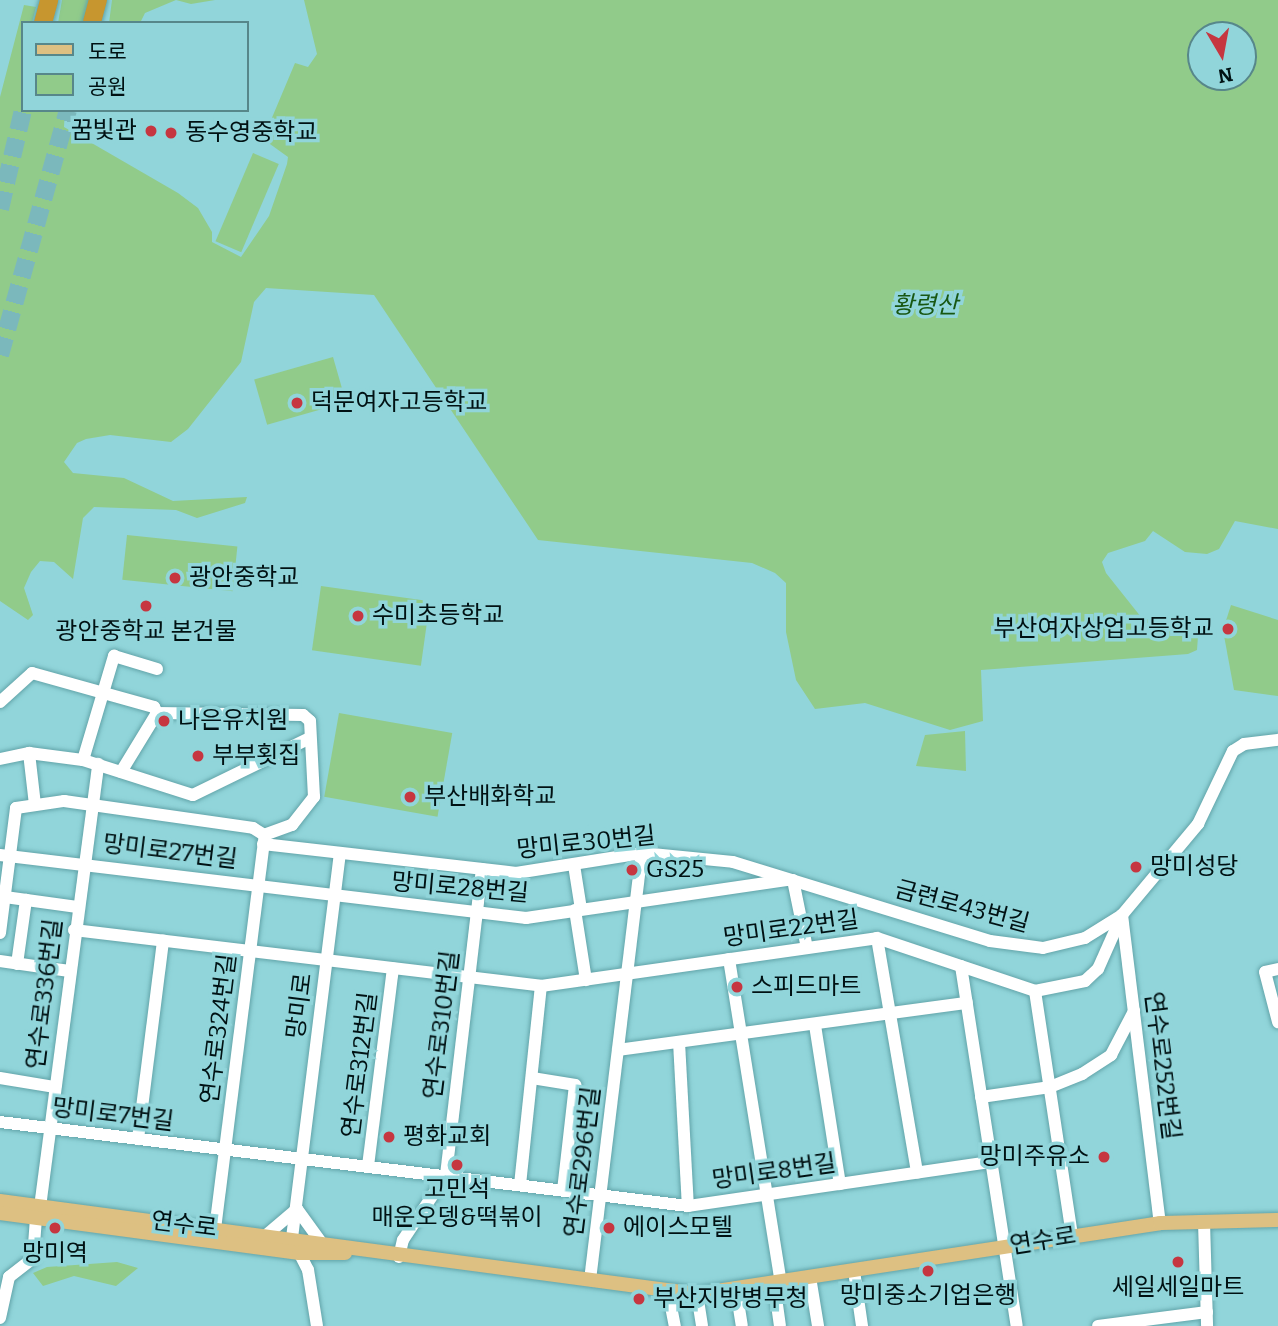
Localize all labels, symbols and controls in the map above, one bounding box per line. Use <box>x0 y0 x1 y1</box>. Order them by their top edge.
legend <box>21 21 248 112</box>
north arrow <box>1187 21 1257 91</box>
text: 도로 <box>88 39 127 65</box>
text: N <box>1216 63 1235 88</box>
text: 공원 <box>88 74 127 100</box>
place label: 꿈빛관 <box>71 117 137 145</box>
place label: 동수영중학교 <box>185 119 317 147</box>
marker: 꿈빛관 <box>143 123 159 139</box>
marker: 동수영중학교 <box>163 125 179 141</box>
park label: 황령산 <box>892 292 958 320</box>
place label: 덕문여자고등학교 <box>311 389 488 417</box>
marker: 덕문여자고등학교 <box>289 395 305 411</box>
place label: 광안중학교 <box>189 564 299 592</box>
marker: 광안중학교 <box>167 570 183 586</box>
marker: 광안중학교 본건물 <box>138 598 154 614</box>
place label: 수미초등학교 <box>372 602 504 630</box>
marker: 수미초등학교 <box>350 608 366 624</box>
place label: 부산여자상업고등학교 <box>993 615 1214 643</box>
place label: 광안중학교 본건물 <box>55 618 237 646</box>
marker: 부산여자상업고등학교 <box>1220 621 1236 637</box>
place label: 나은유치원 <box>178 707 288 735</box>
marker: 나은유치원 <box>156 713 172 729</box>
place label: 부부횟집 <box>212 742 300 770</box>
marker: 부부횟집 <box>190 748 206 764</box>
place label: 부산배화학교 <box>424 783 556 811</box>
marker: 부산배화학교 <box>402 789 418 805</box>
street label: 망미로30번길 <box>515 821 657 865</box>
street label: 망미로27번길 <box>101 829 239 875</box>
place label: 망미성당 <box>1150 853 1238 881</box>
place label: GS25 <box>646 856 704 884</box>
marker: 망미성당 <box>1128 859 1144 875</box>
marker: GS25 <box>624 862 640 878</box>
street label: 망미로28번길 <box>390 868 530 908</box>
street label: 금련로43번길 <box>892 875 1032 939</box>
street label: 망미로22번길 <box>721 905 861 953</box>
street label: 연수로336번길 <box>21 917 69 1071</box>
street label: 연수로310번길 <box>419 949 465 1101</box>
street label: 연수로324번길 <box>195 952 243 1106</box>
street label: 망미로 <box>282 971 318 1041</box>
place label: 스피드마트 <box>751 973 861 1001</box>
marker: 스피드마트 <box>729 979 745 995</box>
street label: 연수로312번길 <box>337 990 383 1140</box>
street label: 연수로252번길 <box>1139 990 1185 1142</box>
street label: 연수로296번길 <box>559 1085 607 1239</box>
street label: 망미로7번길 <box>50 1093 176 1137</box>
place label: 평화교회 <box>403 1123 491 1151</box>
marker: 평화교회 <box>381 1129 397 1145</box>
place label: 망미주유소 <box>980 1143 1090 1171</box>
street label: 망미로8번길 <box>710 1149 838 1195</box>
marker: 망미주유소 <box>1096 1149 1112 1165</box>
marker: 고민석 매운오뎅&떡볶이 <box>449 1157 465 1173</box>
place label: 고민석 매운오뎅&떡볶이 <box>371 1176 543 1232</box>
street label: 연수로 <box>149 1207 219 1243</box>
place label: 에이스모텔 <box>623 1214 733 1242</box>
marker: 망미역 <box>47 1220 63 1236</box>
marker: 에이스모텔 <box>601 1220 617 1236</box>
street label: 연수로 <box>1008 1222 1078 1260</box>
place label: 망미역 <box>22 1240 88 1268</box>
marker: 세일세일마트 <box>1170 1254 1186 1270</box>
marker: 망미중소기업은행 <box>920 1263 936 1279</box>
place label: 세일세일마트 <box>1112 1274 1244 1302</box>
place label: 망미중소기업은행 <box>840 1282 1016 1310</box>
place label: 부산지방병무청 <box>653 1285 808 1313</box>
marker: 부산지방병무청 <box>631 1291 647 1307</box>

